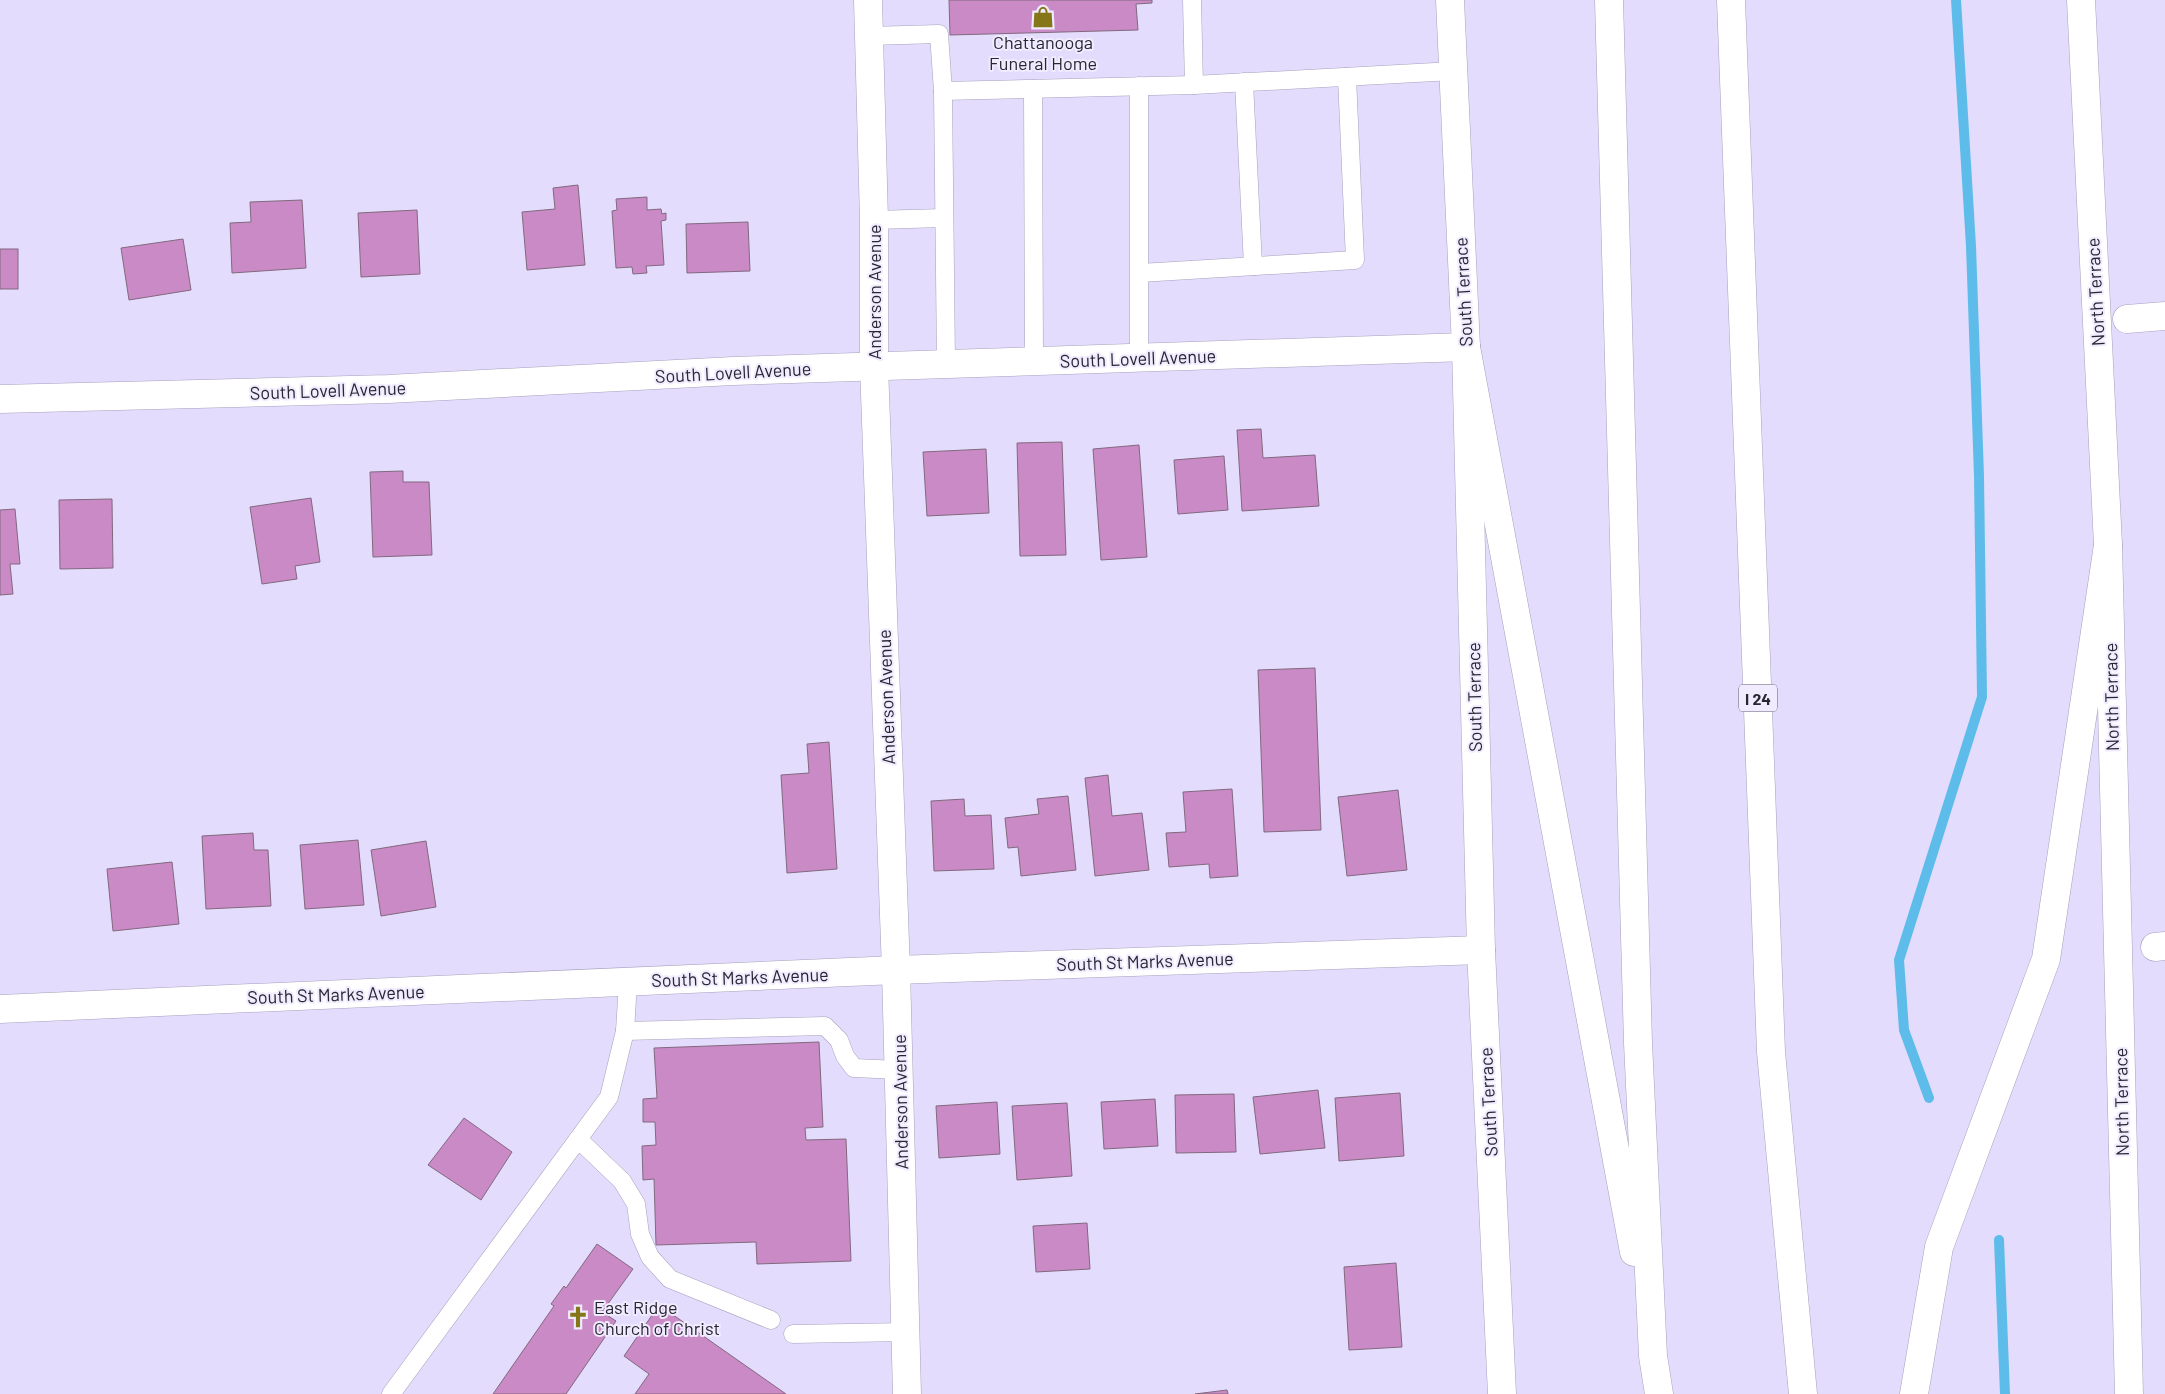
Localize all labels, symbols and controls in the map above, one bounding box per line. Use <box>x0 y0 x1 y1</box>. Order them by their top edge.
shop icon: Chattanooga Funeral Home <box>1030 4 1056 30</box>
place label: Chattanooga Funeral Home <box>989 31 1097 74</box>
street label: Anderson Avenue <box>863 224 885 360</box>
street label: South Terrace <box>1449 237 1477 347</box>
street label: North Terrace <box>2081 237 2109 347</box>
street label: South Lovell Avenue <box>1059 344 1217 372</box>
street label: South Lovell Avenue <box>654 357 812 387</box>
street label: South Lovell Avenue <box>249 376 407 404</box>
street label: Anderson Avenue <box>873 629 899 765</box>
street label: South Terrace <box>1462 642 1486 752</box>
street label: North Terrace <box>2099 643 2123 751</box>
road number: I 24 <box>1739 684 1777 711</box>
street label: South St Marks Avenue <box>1056 947 1234 975</box>
street label: South St Marks Avenue <box>651 963 829 991</box>
street label: South St Marks Avenue <box>247 980 425 1008</box>
street label: Anderson Avenue <box>888 1034 912 1170</box>
street label: South Terrace <box>1474 1047 1502 1157</box>
street label: North Terrace <box>2109 1048 2133 1156</box>
place label: East Ridge Church of Christ <box>594 1296 720 1339</box>
church icon: East Ridge Church of Christ <box>565 1304 591 1330</box>

